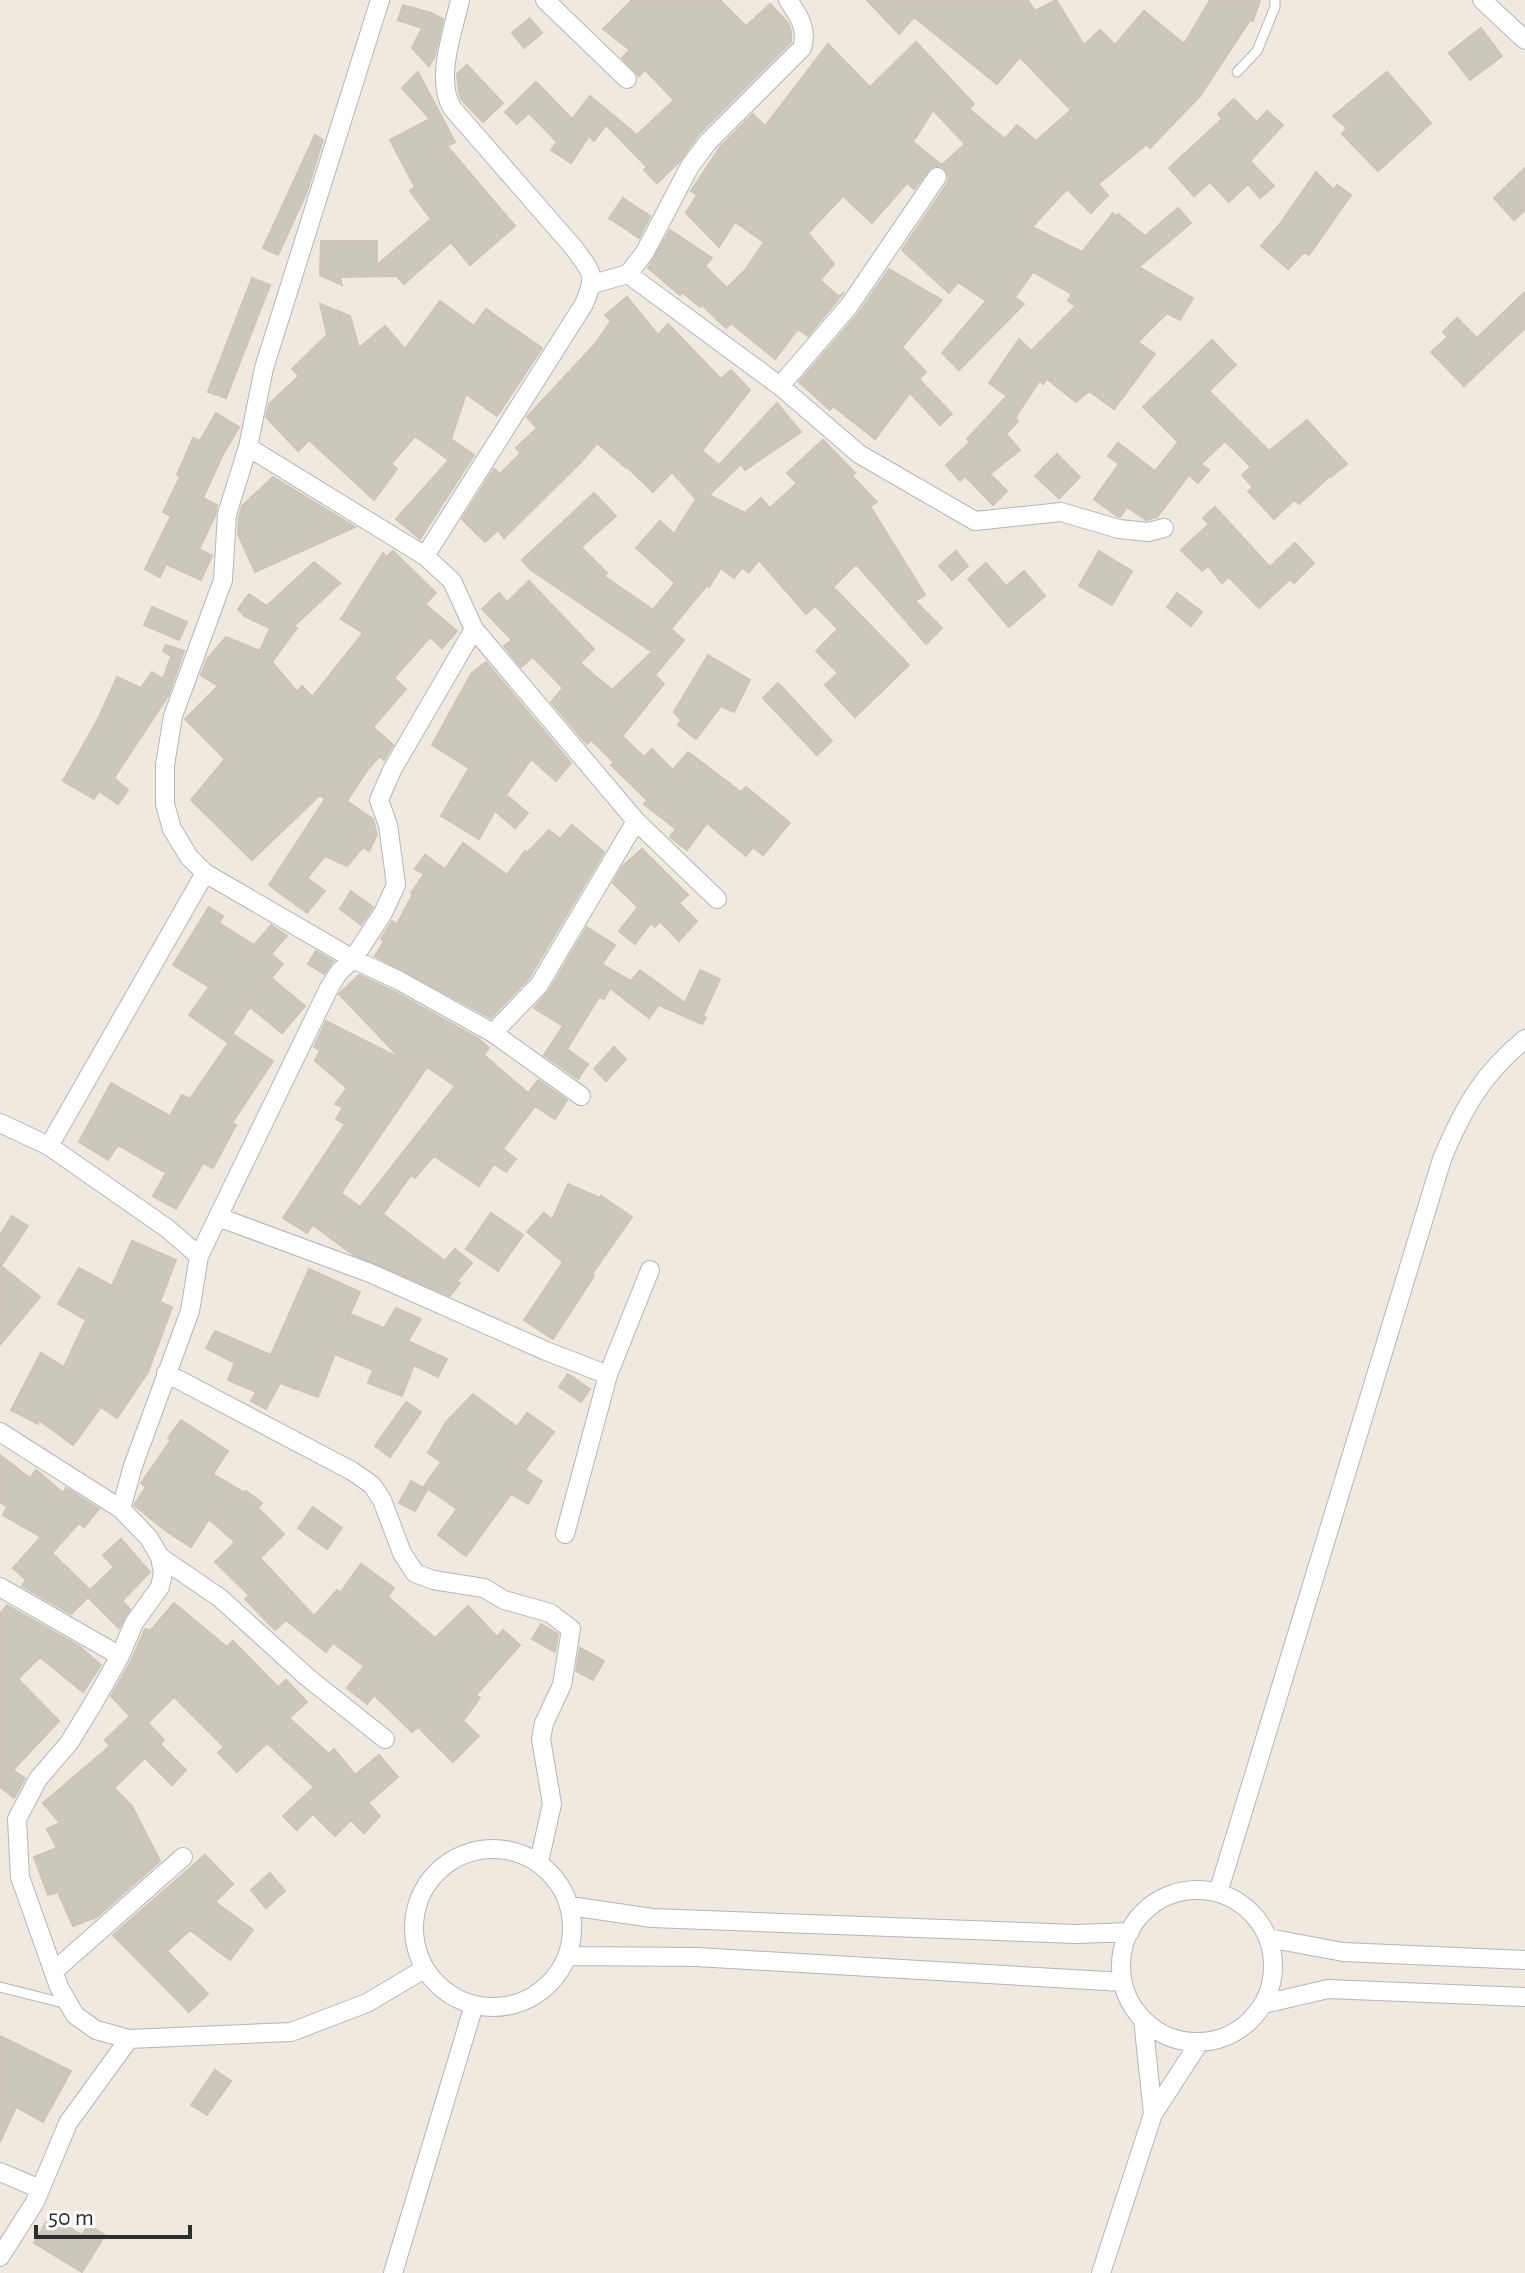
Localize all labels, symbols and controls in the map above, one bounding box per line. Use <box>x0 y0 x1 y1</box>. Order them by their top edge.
scale bar <box>36 2189 190 2239</box>
text: 50 m <box>48 2206 94 2230</box>

